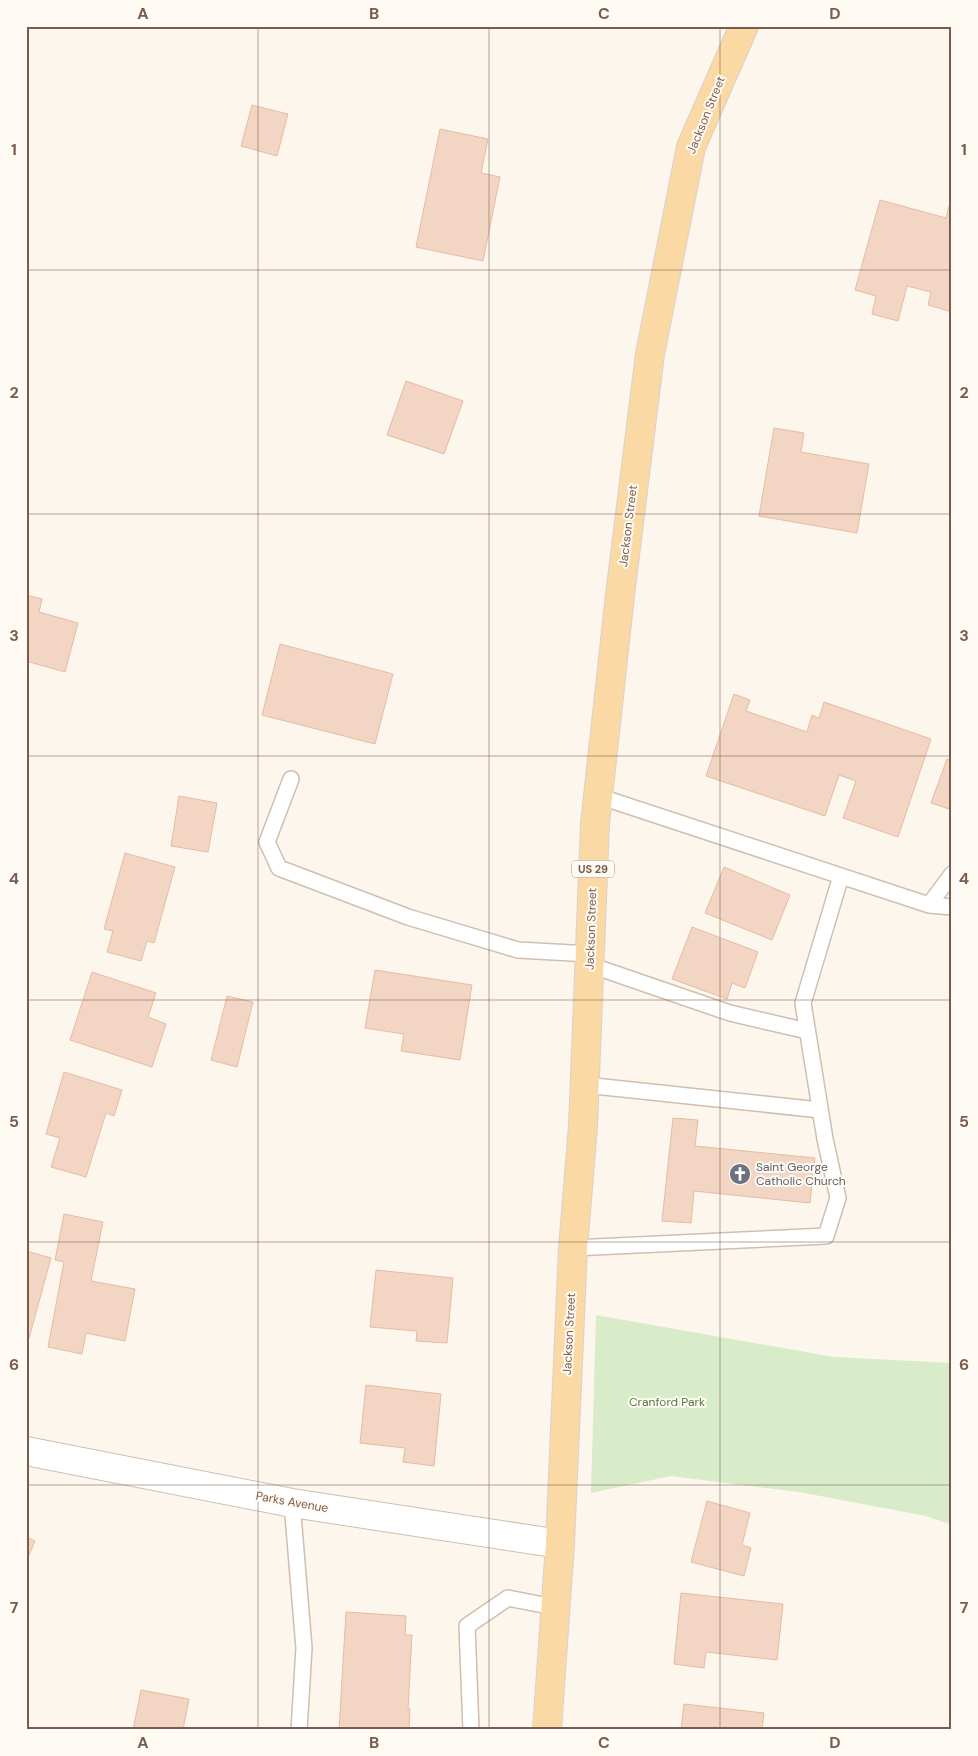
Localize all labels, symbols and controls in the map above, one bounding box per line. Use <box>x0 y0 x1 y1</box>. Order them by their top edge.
text: A <box>137 3 149 24</box>
text: B <box>369 3 379 24</box>
text: C <box>598 3 610 24</box>
text: D <box>829 3 841 24</box>
street label: Jackson Street <box>683 74 729 156</box>
text: 1 <box>11 139 17 160</box>
text: 1 <box>961 139 967 160</box>
text: 2 <box>9 382 19 403</box>
text: 2 <box>959 382 969 403</box>
street label: Jackson Street <box>615 484 641 568</box>
text: 3 <box>9 625 19 646</box>
text: 3 <box>959 625 969 646</box>
road number: US 29 <box>572 861 614 878</box>
text: 4 <box>9 868 19 889</box>
text: 4 <box>959 868 969 889</box>
street label: Jackson Street <box>582 887 600 970</box>
text: 5 <box>9 1111 19 1132</box>
text: 5 <box>959 1111 969 1132</box>
place label: Saint George Catholic Church <box>756 1159 846 1189</box>
church icon: Saint George Catholic Church <box>728 1162 752 1186</box>
street label: Jackson Street <box>559 1292 579 1376</box>
text: 6 <box>9 1354 19 1375</box>
text: 6 <box>959 1354 969 1375</box>
park label: Cranford Park <box>629 1394 705 1410</box>
street label: Parks Avenue <box>254 1488 330 1516</box>
text: 7 <box>10 1597 19 1618</box>
text: 7 <box>960 1597 969 1618</box>
text: A <box>137 1732 149 1753</box>
text: B <box>369 1732 379 1753</box>
text: C <box>598 1732 610 1753</box>
text: D <box>829 1732 841 1753</box>

